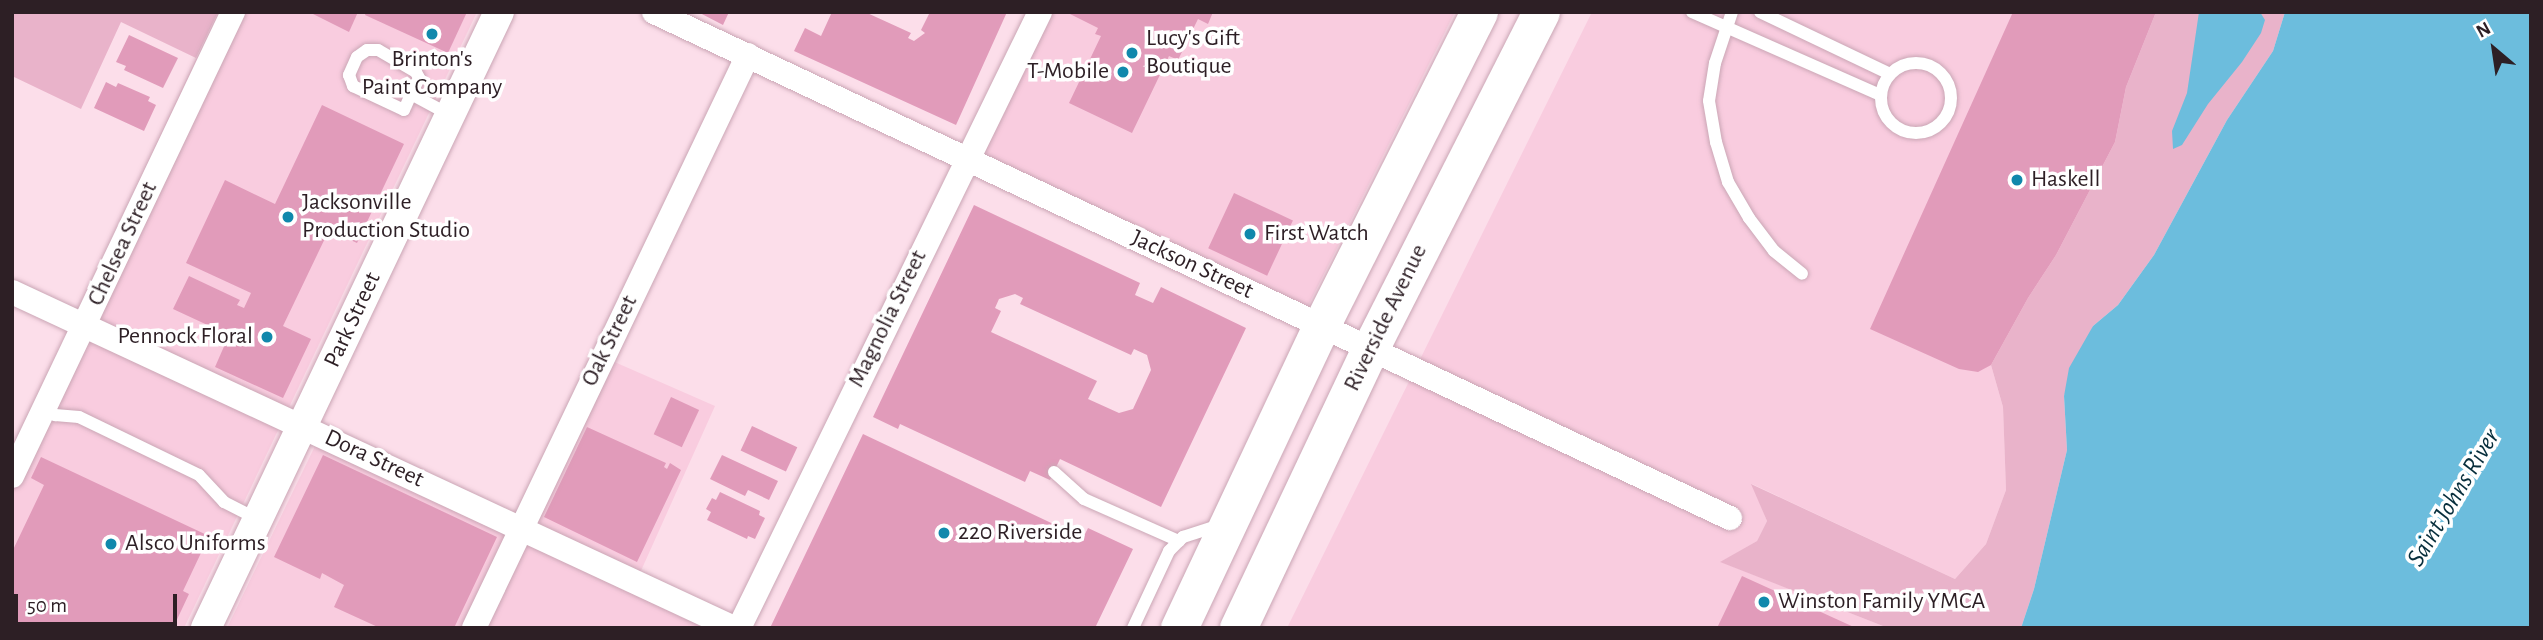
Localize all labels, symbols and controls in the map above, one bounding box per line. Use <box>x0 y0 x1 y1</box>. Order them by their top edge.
north arrow <box>2459 14 2529 84</box>
text: N <box>2473 19 2494 42</box>
place label: Lucy's Gift Boutique <box>1146 25 1240 81</box>
marker: Brinton's Paint Company <box>424 26 440 42</box>
marker: Lucy's Gift Boutique <box>1124 45 1140 61</box>
place label: Brinton's Paint Company <box>362 46 502 102</box>
place label: T-Mobile <box>1027 58 1109 86</box>
marker: T-Mobile <box>1115 64 1131 80</box>
place label: Haskell <box>2031 166 2100 194</box>
marker: Haskell <box>2009 172 2025 188</box>
street label: Chelsea Street <box>82 177 164 311</box>
place label: Jacksonville Production Studio <box>302 189 470 245</box>
marker: Jacksonville Production Studio <box>280 209 296 225</box>
place label: First Watch <box>1264 220 1369 248</box>
street label: Jackson Street <box>1126 224 1258 306</box>
marker: First Watch <box>1242 226 1258 242</box>
street label: Riverside Avenue <box>1338 240 1434 396</box>
street label: Magnolia Street <box>842 246 934 392</box>
street label: Park Street <box>318 268 388 372</box>
street label: Oak Street <box>576 291 644 391</box>
place label: Pennock Floral <box>118 323 253 351</box>
marker: Pennock Floral <box>259 329 275 345</box>
street label: Dora Street <box>320 424 428 494</box>
water label: Saint Johns River <box>2401 424 2507 572</box>
place label: 220 Riverside <box>958 519 1082 547</box>
marker: 220 Riverside <box>936 525 952 541</box>
place label: Alsco Uniforms <box>125 530 266 558</box>
marker: Alsco Uniforms <box>103 536 119 552</box>
scale bar <box>18 580 180 624</box>
place label: Winston Family YMCA <box>1778 588 1985 616</box>
marker: Winston Family YMCA <box>1756 594 1772 610</box>
text: 50 m <box>27 595 67 616</box>

